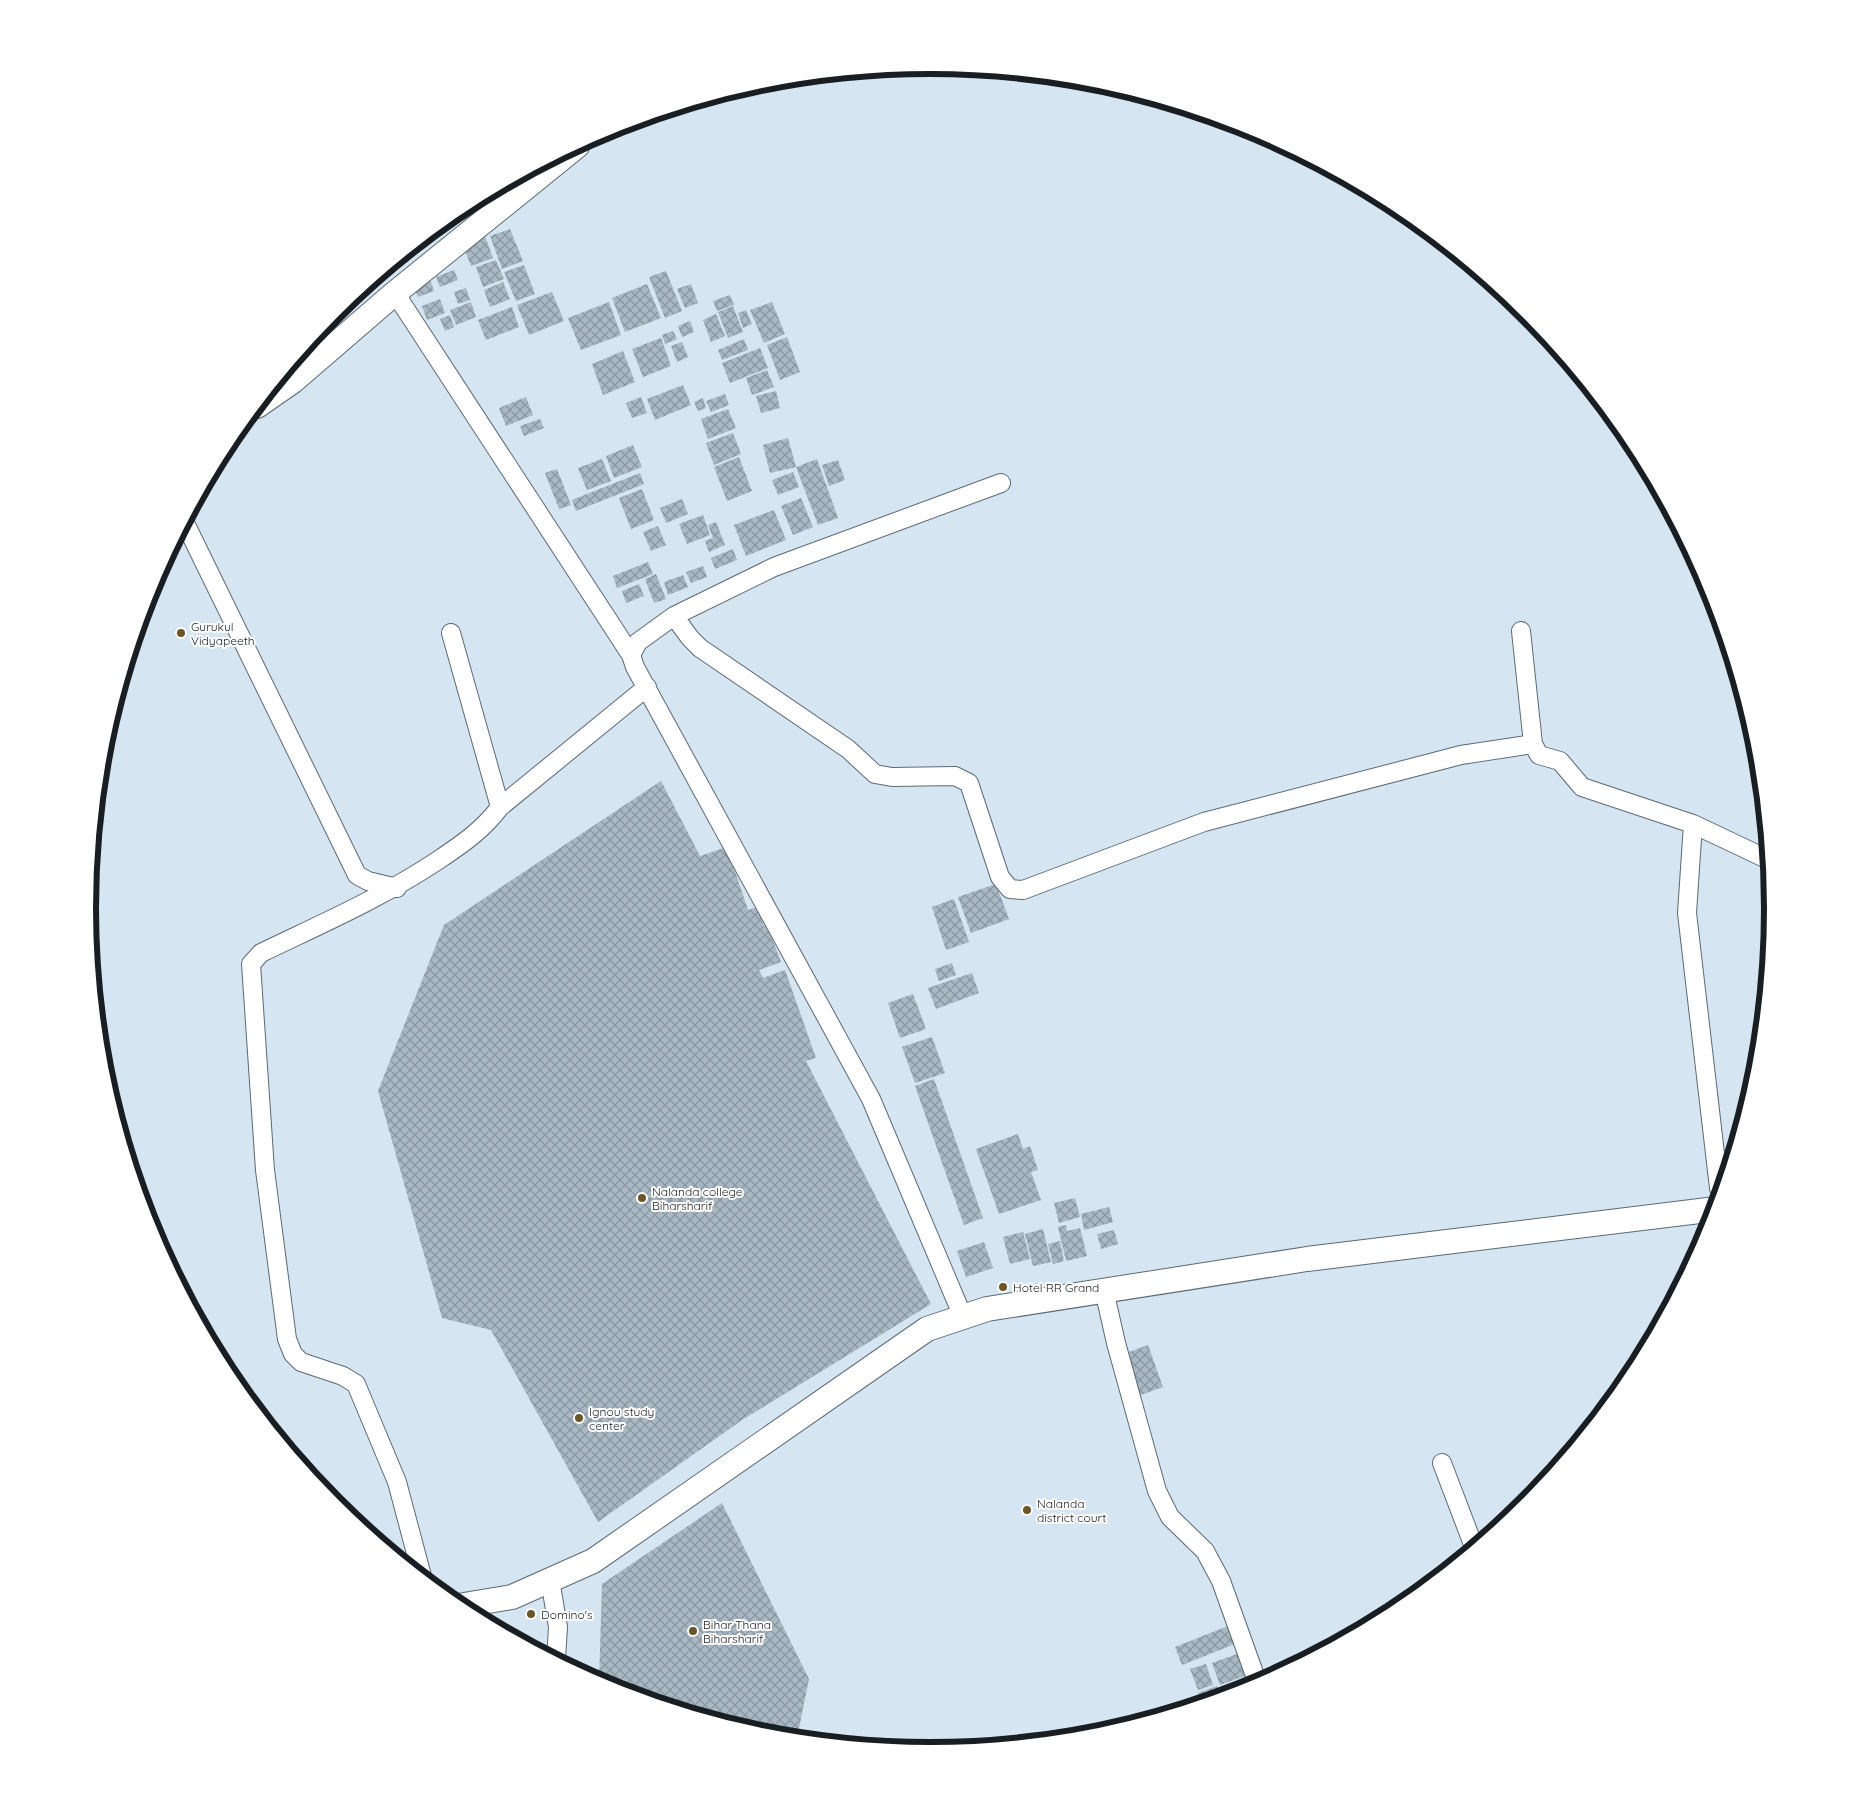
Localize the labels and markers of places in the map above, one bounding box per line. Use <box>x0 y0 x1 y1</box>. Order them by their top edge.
place label: Gurukul Vidyapeeth <box>191 619 255 648</box>
marker: Gurukul Vidyapeeth <box>175 627 187 639</box>
place label: Nalanda college Biharsharif <box>652 1184 743 1213</box>
marker: Nalanda college Biharsharif <box>636 1192 648 1204</box>
place label: Hotel RR Grand <box>1013 1280 1099 1295</box>
marker: Hotel RR Grand <box>997 1281 1009 1293</box>
place label: Ignou study center <box>589 1404 654 1433</box>
marker: Ignou study center <box>573 1412 585 1424</box>
place label: Nalanda district court <box>1037 1496 1106 1525</box>
marker: Nalanda district court <box>1021 1504 1033 1516</box>
place label: Domino's <box>541 1607 593 1622</box>
marker: Domino's <box>525 1608 537 1620</box>
place label: Bihar Thana Biharsharif <box>703 1617 771 1646</box>
marker: Bihar Thana Biharsharif <box>687 1625 699 1637</box>

